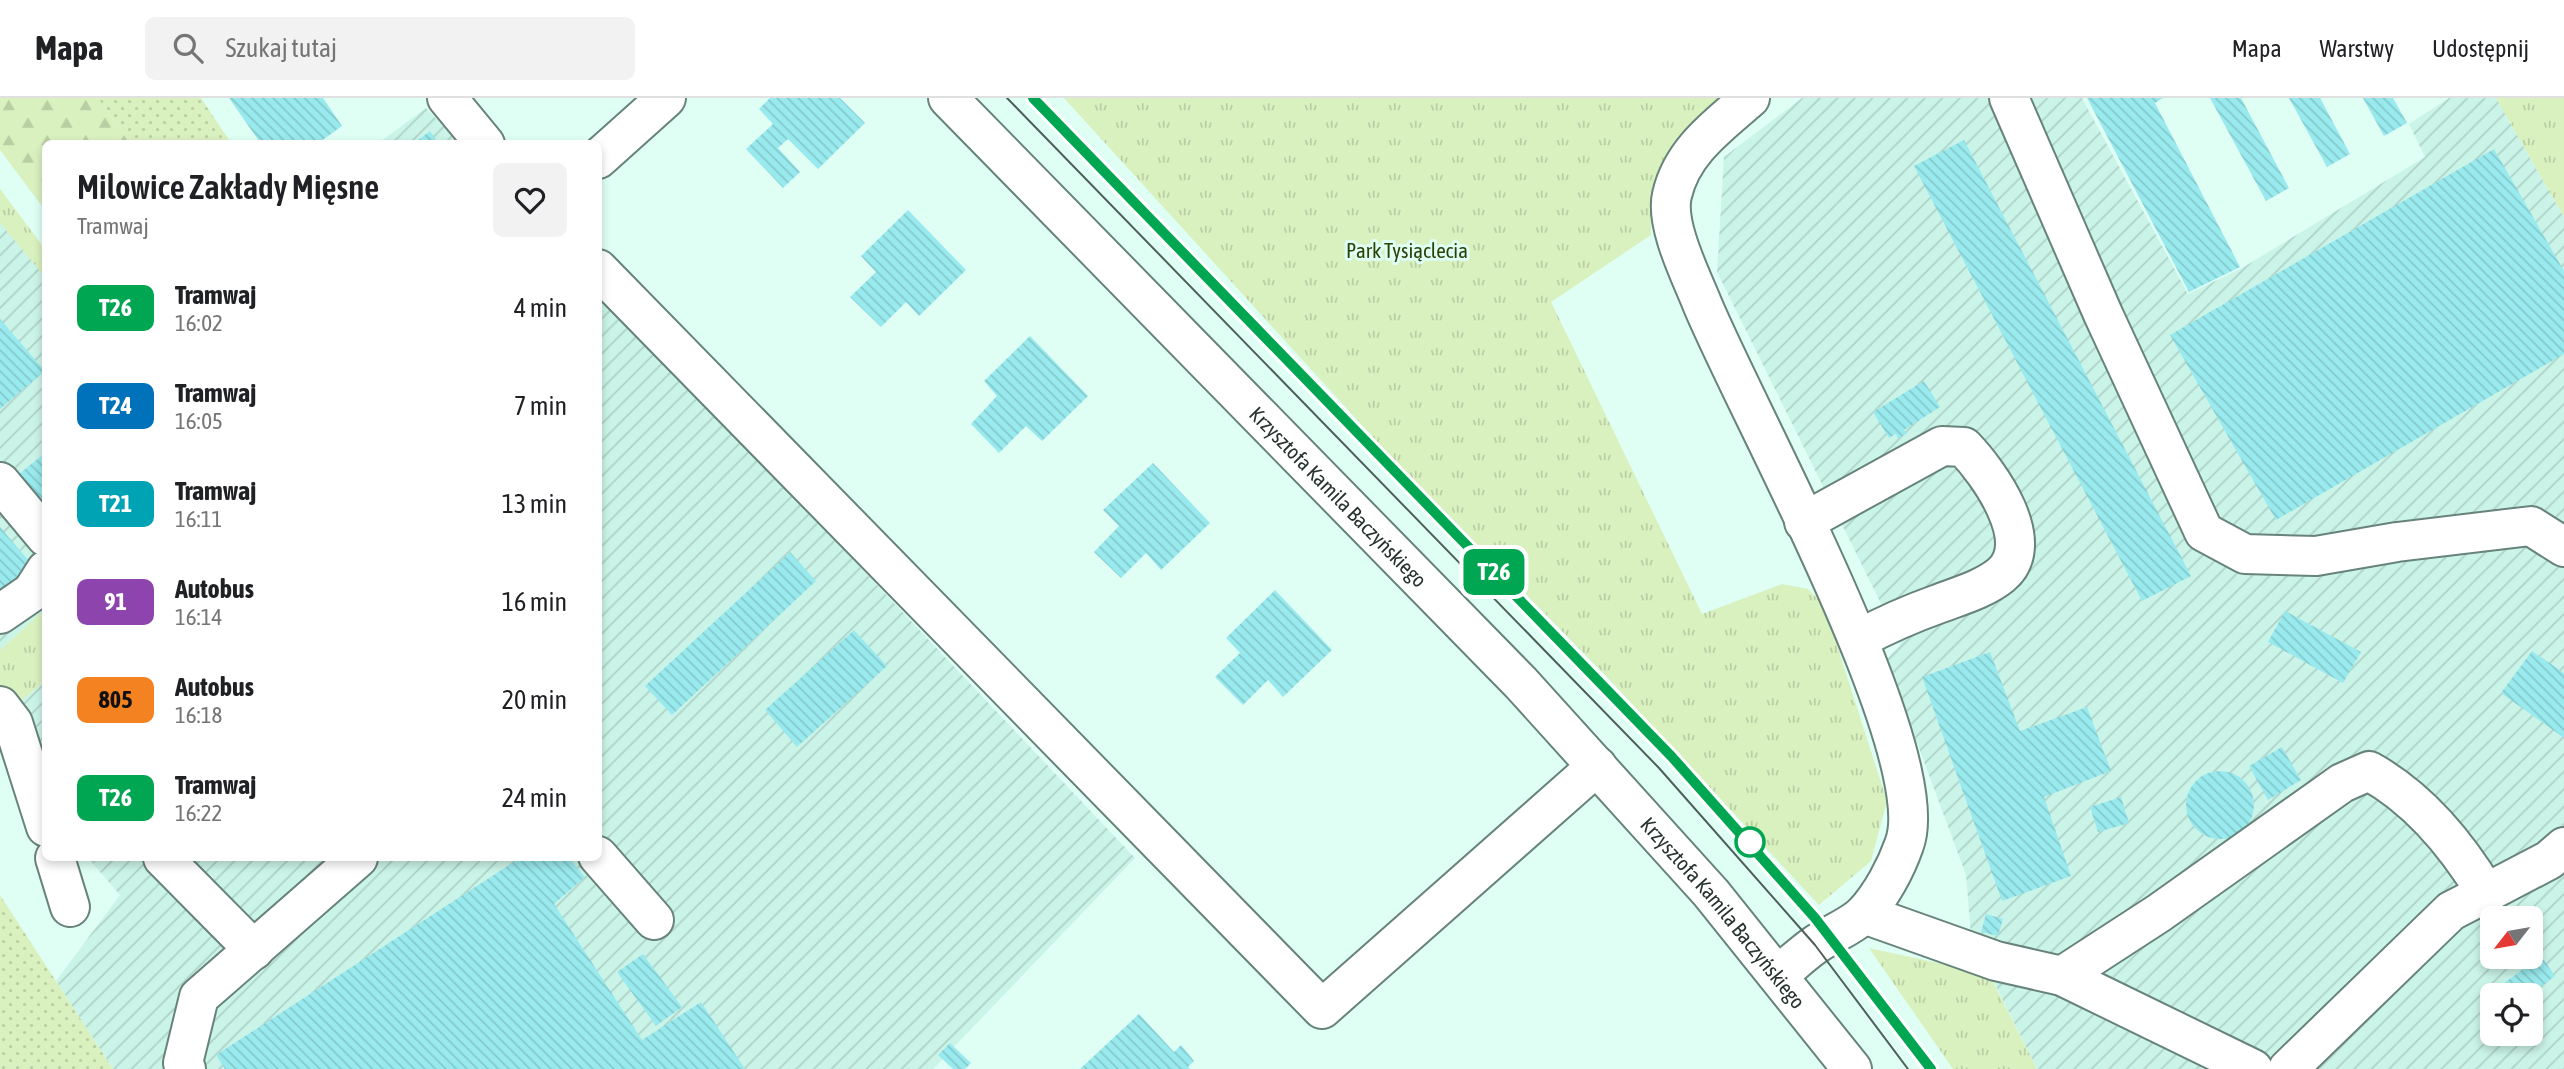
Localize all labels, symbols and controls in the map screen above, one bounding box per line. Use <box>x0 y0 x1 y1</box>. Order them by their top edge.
search box <box>145 17 635 80</box>
text: Mapa <box>35 29 103 67</box>
icon: search <box>169 29 207 67</box>
text: Szukaj tutaj <box>225 33 337 63</box>
text: Mapa <box>2232 35 2282 62</box>
text: Warstwy <box>2320 35 2394 62</box>
text: Udostępnij <box>2432 35 2529 62</box>
button: heart <box>493 163 567 237</box>
text: Milowice Zakłady Mięsne <box>77 168 379 206</box>
text: Tramwaj <box>77 213 149 239</box>
park label: Park Tysiąclecia <box>1346 238 1468 262</box>
text: Tramwaj <box>175 280 256 310</box>
text: 4 min <box>514 293 567 323</box>
text: T26 <box>99 294 132 321</box>
text: 16:02 <box>175 310 223 336</box>
text: Tramwaj <box>175 378 256 408</box>
text: 7 min <box>514 391 567 421</box>
text: T24 <box>99 392 132 419</box>
street label: Krzysztofa Kamila Baczyńskiego <box>1245 402 1432 592</box>
text: 16:05 <box>175 408 223 434</box>
text: Tramwaj <box>175 476 256 506</box>
text: 13 min <box>502 489 567 519</box>
text: T21 <box>99 490 132 517</box>
text: 16:11 <box>175 506 222 532</box>
line badge: T26 <box>1454 549 1534 595</box>
text: T26 <box>1477 558 1511 585</box>
text: Autobus <box>175 574 254 604</box>
text: 16 min <box>502 587 567 617</box>
text: 91 <box>104 588 127 615</box>
text: 16:14 <box>175 604 222 630</box>
text: Autobus <box>175 672 254 702</box>
text: 20 min <box>502 685 567 715</box>
text: 805 <box>99 686 132 713</box>
text: 16:18 <box>175 702 222 728</box>
text: Tramwaj <box>175 770 256 800</box>
text: 24 min <box>502 783 567 813</box>
text: T26 <box>99 784 132 811</box>
text: 16:22 <box>175 800 222 826</box>
street label: Krzysztofa Kamila Baczyńskiego <box>1636 812 1811 1013</box>
unlabelled marker <box>1735 827 1765 857</box>
north arrow <box>2480 906 2543 970</box>
map controls <box>2480 906 2543 1046</box>
button: locate <box>2480 983 2543 1046</box>

